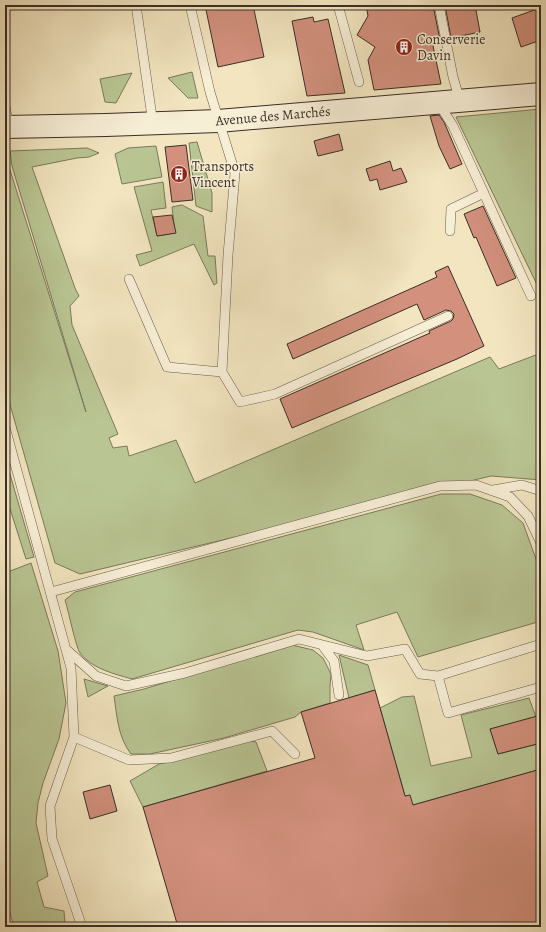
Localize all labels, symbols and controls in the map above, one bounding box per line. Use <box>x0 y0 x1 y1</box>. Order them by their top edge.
place label: Conserverie Davin <box>417 30 485 65</box>
building icon: Conserverie Davin <box>394 37 414 57</box>
street label: Avenue des Marchés <box>214 102 331 131</box>
place label: Transports Vincent <box>191 157 254 192</box>
building icon: Transports Vincent <box>169 164 189 184</box>

